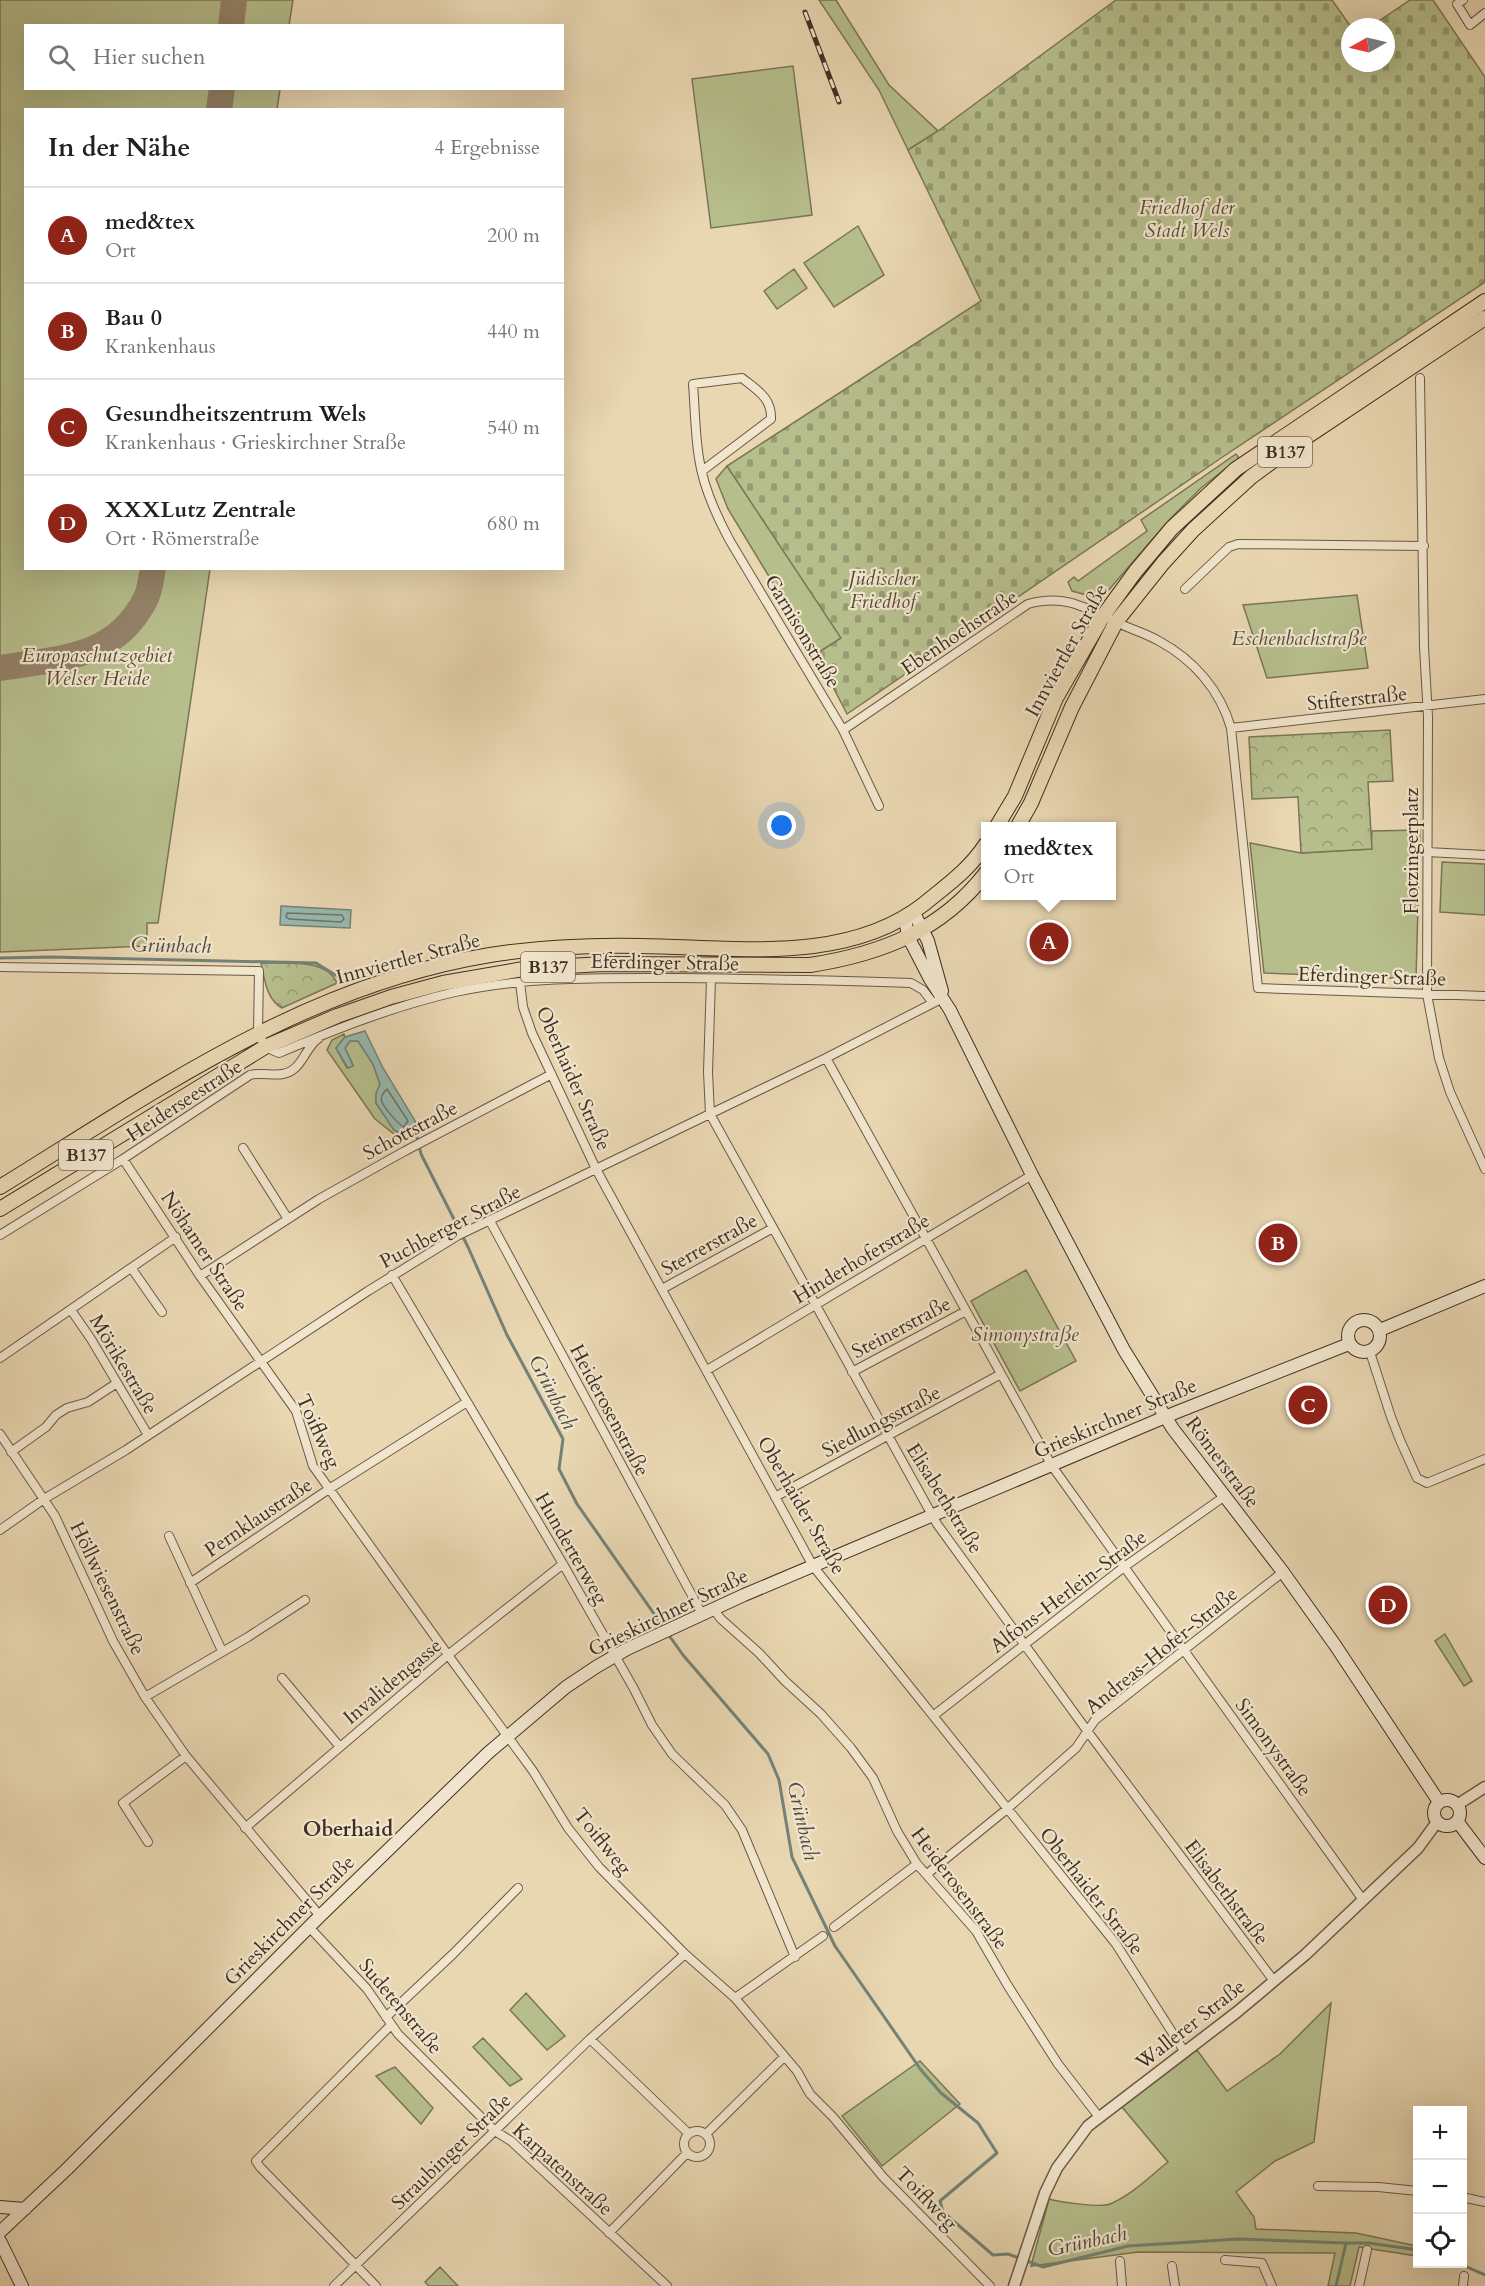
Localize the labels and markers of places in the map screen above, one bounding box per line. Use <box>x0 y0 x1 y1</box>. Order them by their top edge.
pin: A <box>1030 920 1068 964</box>
pin: B <box>1258 1220 1298 1266</box>
pin: C <box>1288 1382 1328 1428</box>
pin: D <box>1368 1582 1408 1628</box>

